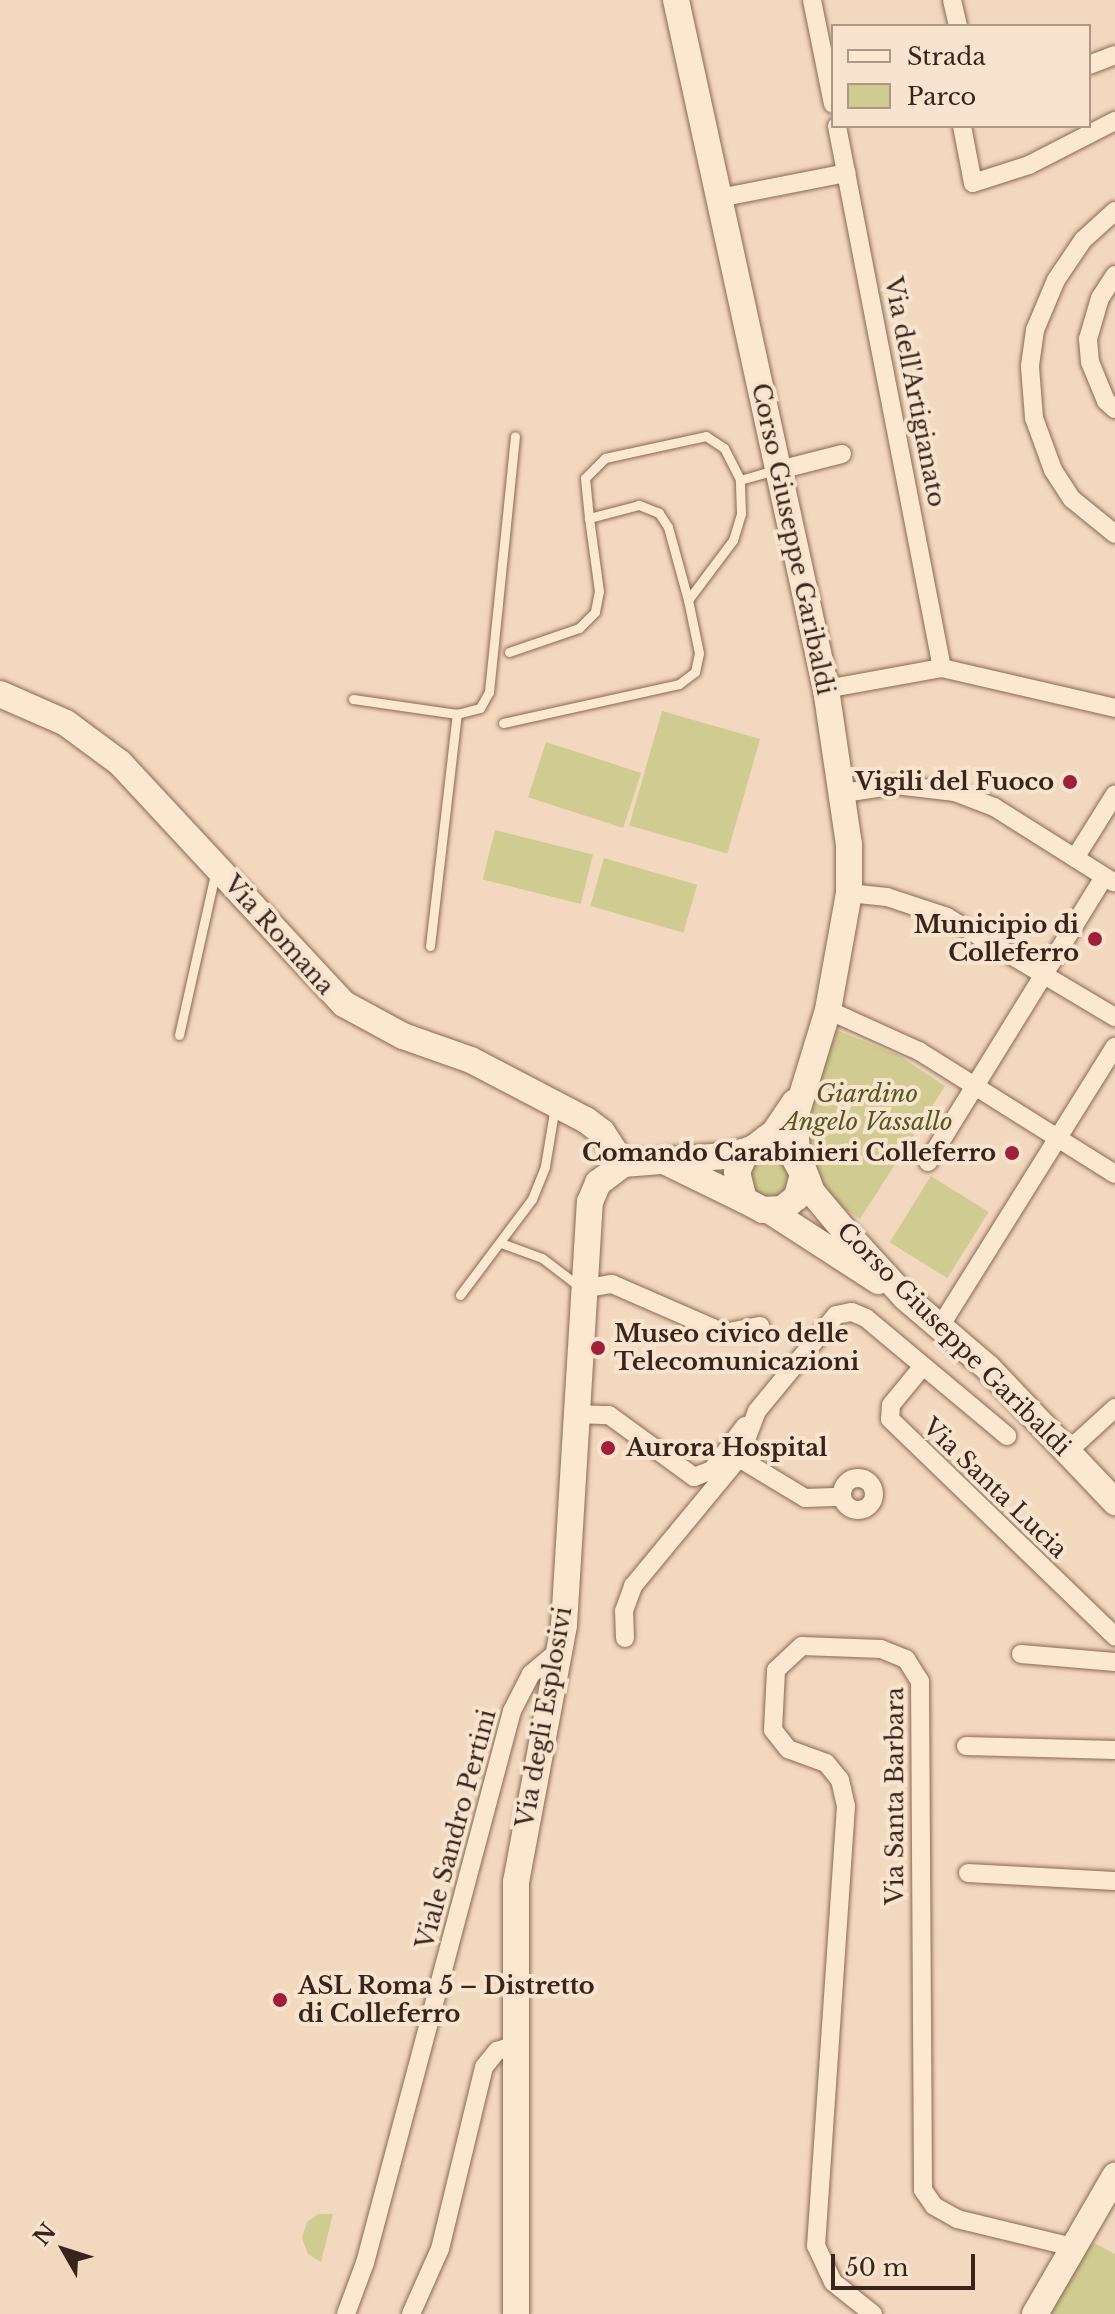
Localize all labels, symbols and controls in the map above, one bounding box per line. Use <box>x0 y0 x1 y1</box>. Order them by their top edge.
legend <box>831 24 1091 128</box>
text: Strada <box>907 42 986 71</box>
text: Parco <box>907 82 976 111</box>
street label: Via dell'Artigianato <box>879 275 951 509</box>
street label: Corso Giuseppe Garibaldi <box>746 381 840 697</box>
place label: Vigili del Fuoco <box>855 768 1054 796</box>
marker: Vigili del Fuoco <box>1061 773 1079 791</box>
street label: Via Romana <box>218 870 340 1000</box>
place label: Municipio di Colleferro <box>914 911 1079 967</box>
marker: Municipio di Colleferro <box>1086 930 1104 948</box>
park label: Giardino Angelo Vassallo <box>781 1080 953 1136</box>
place label: Comando Carabinieri Colleferro <box>582 1139 996 1167</box>
marker: Comando Carabinieri Colleferro <box>1003 1144 1021 1162</box>
street label: Corso Giuseppe Garibaldi <box>831 1216 1077 1462</box>
place label: Museo civico delle Telecomunicazioni <box>614 1320 859 1376</box>
marker: Museo civico delle Telecomunicazioni <box>589 1339 607 1357</box>
street label: Via Santa Lucia <box>917 1412 1073 1564</box>
place label: Aurora Hospital <box>626 1434 828 1462</box>
marker: Aurora Hospital <box>597 1437 619 1459</box>
street label: Via degli Esplosivi <box>510 1604 578 1830</box>
street label: Via Santa Barbara <box>881 1687 909 1905</box>
street label: Viale Sandro Pertini <box>410 1706 502 1952</box>
place label: ASL Roma 5 – Distretto di Colleferro <box>298 1972 595 2028</box>
marker: ASL Roma 5 – Distretto di Colleferro <box>269 1989 291 2011</box>
north arrow <box>24 2210 104 2290</box>
text: N <box>28 2218 62 2251</box>
scale bar <box>835 2238 979 2288</box>
text: 50 m <box>845 2253 908 2282</box>

